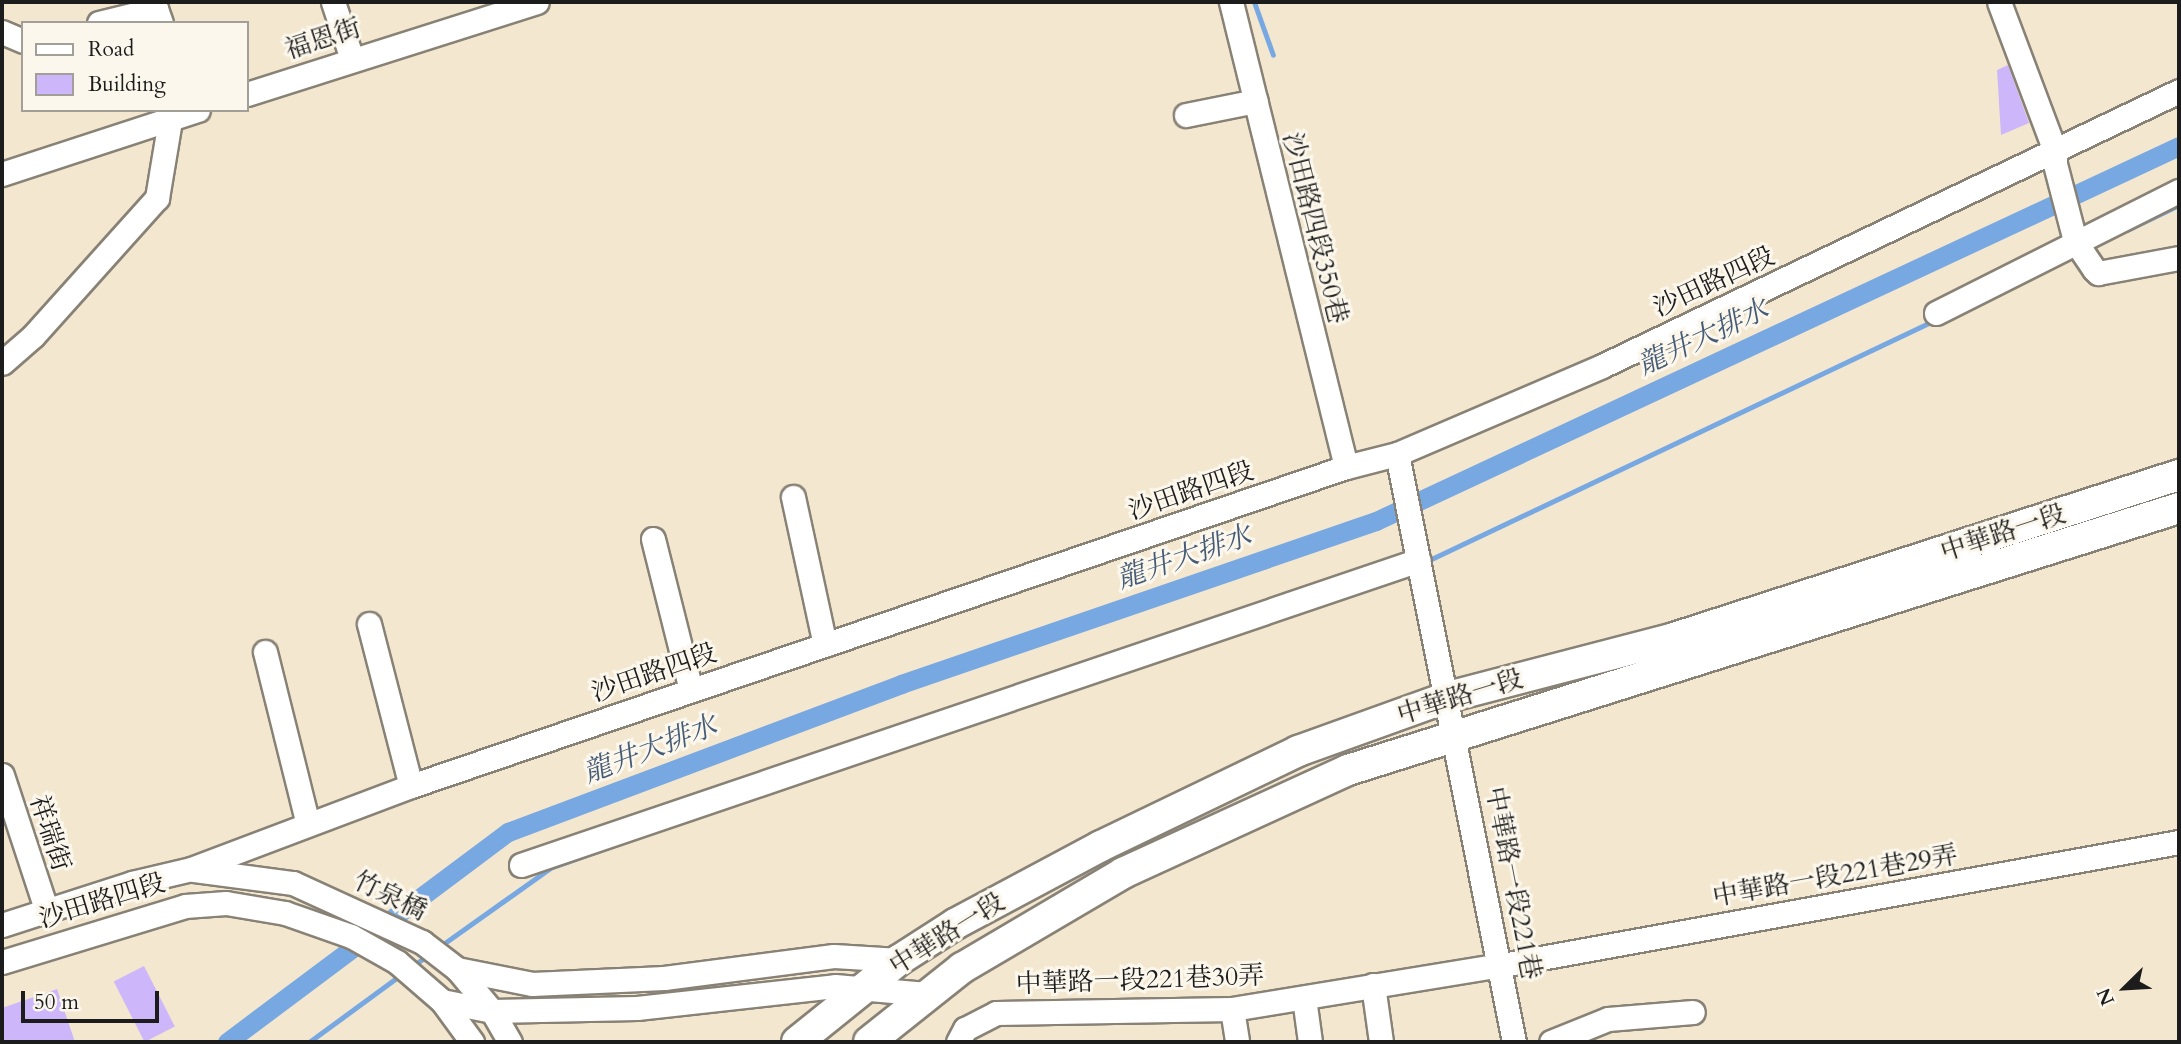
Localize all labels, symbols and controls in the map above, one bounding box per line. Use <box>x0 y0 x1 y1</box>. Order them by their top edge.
street label: 福恩街 <box>281 12 365 66</box>
legend <box>21 21 248 112</box>
text: Road <box>88 35 134 64</box>
text: Building <box>88 70 166 99</box>
street label: 沙田路四段350巷 <box>1276 129 1354 327</box>
street label: 沙田路四段 <box>1648 240 1780 324</box>
water label: 龍井大排水 <box>1632 292 1774 382</box>
street label: 沙田路四段 <box>1124 455 1258 527</box>
street label: 中華路一段 <box>1936 498 2070 568</box>
water label: 龍井大排水 <box>1112 518 1256 596</box>
street label: 沙田路四段 <box>587 637 721 709</box>
street label: 中華路一段 <box>1393 663 1527 731</box>
water label: 龍井大排水 <box>579 708 721 790</box>
street label: 中華路一段221巷 <box>1479 784 1547 982</box>
street label: 祥瑞街 <box>23 791 77 875</box>
street label: 中華路一段221巷29弄 <box>1710 839 1960 913</box>
street label: 竹泉橋 <box>348 865 432 927</box>
street label: 沙田路四段 <box>35 867 169 935</box>
street label: 中華路一段 <box>884 886 1010 982</box>
north arrow <box>2090 953 2160 1023</box>
street label: 中華路一段221巷30弄 <box>1015 960 1265 1000</box>
scale bar <box>24 978 163 1022</box>
text: N <box>2091 984 2121 1009</box>
text: 50 m <box>34 988 79 1017</box>

